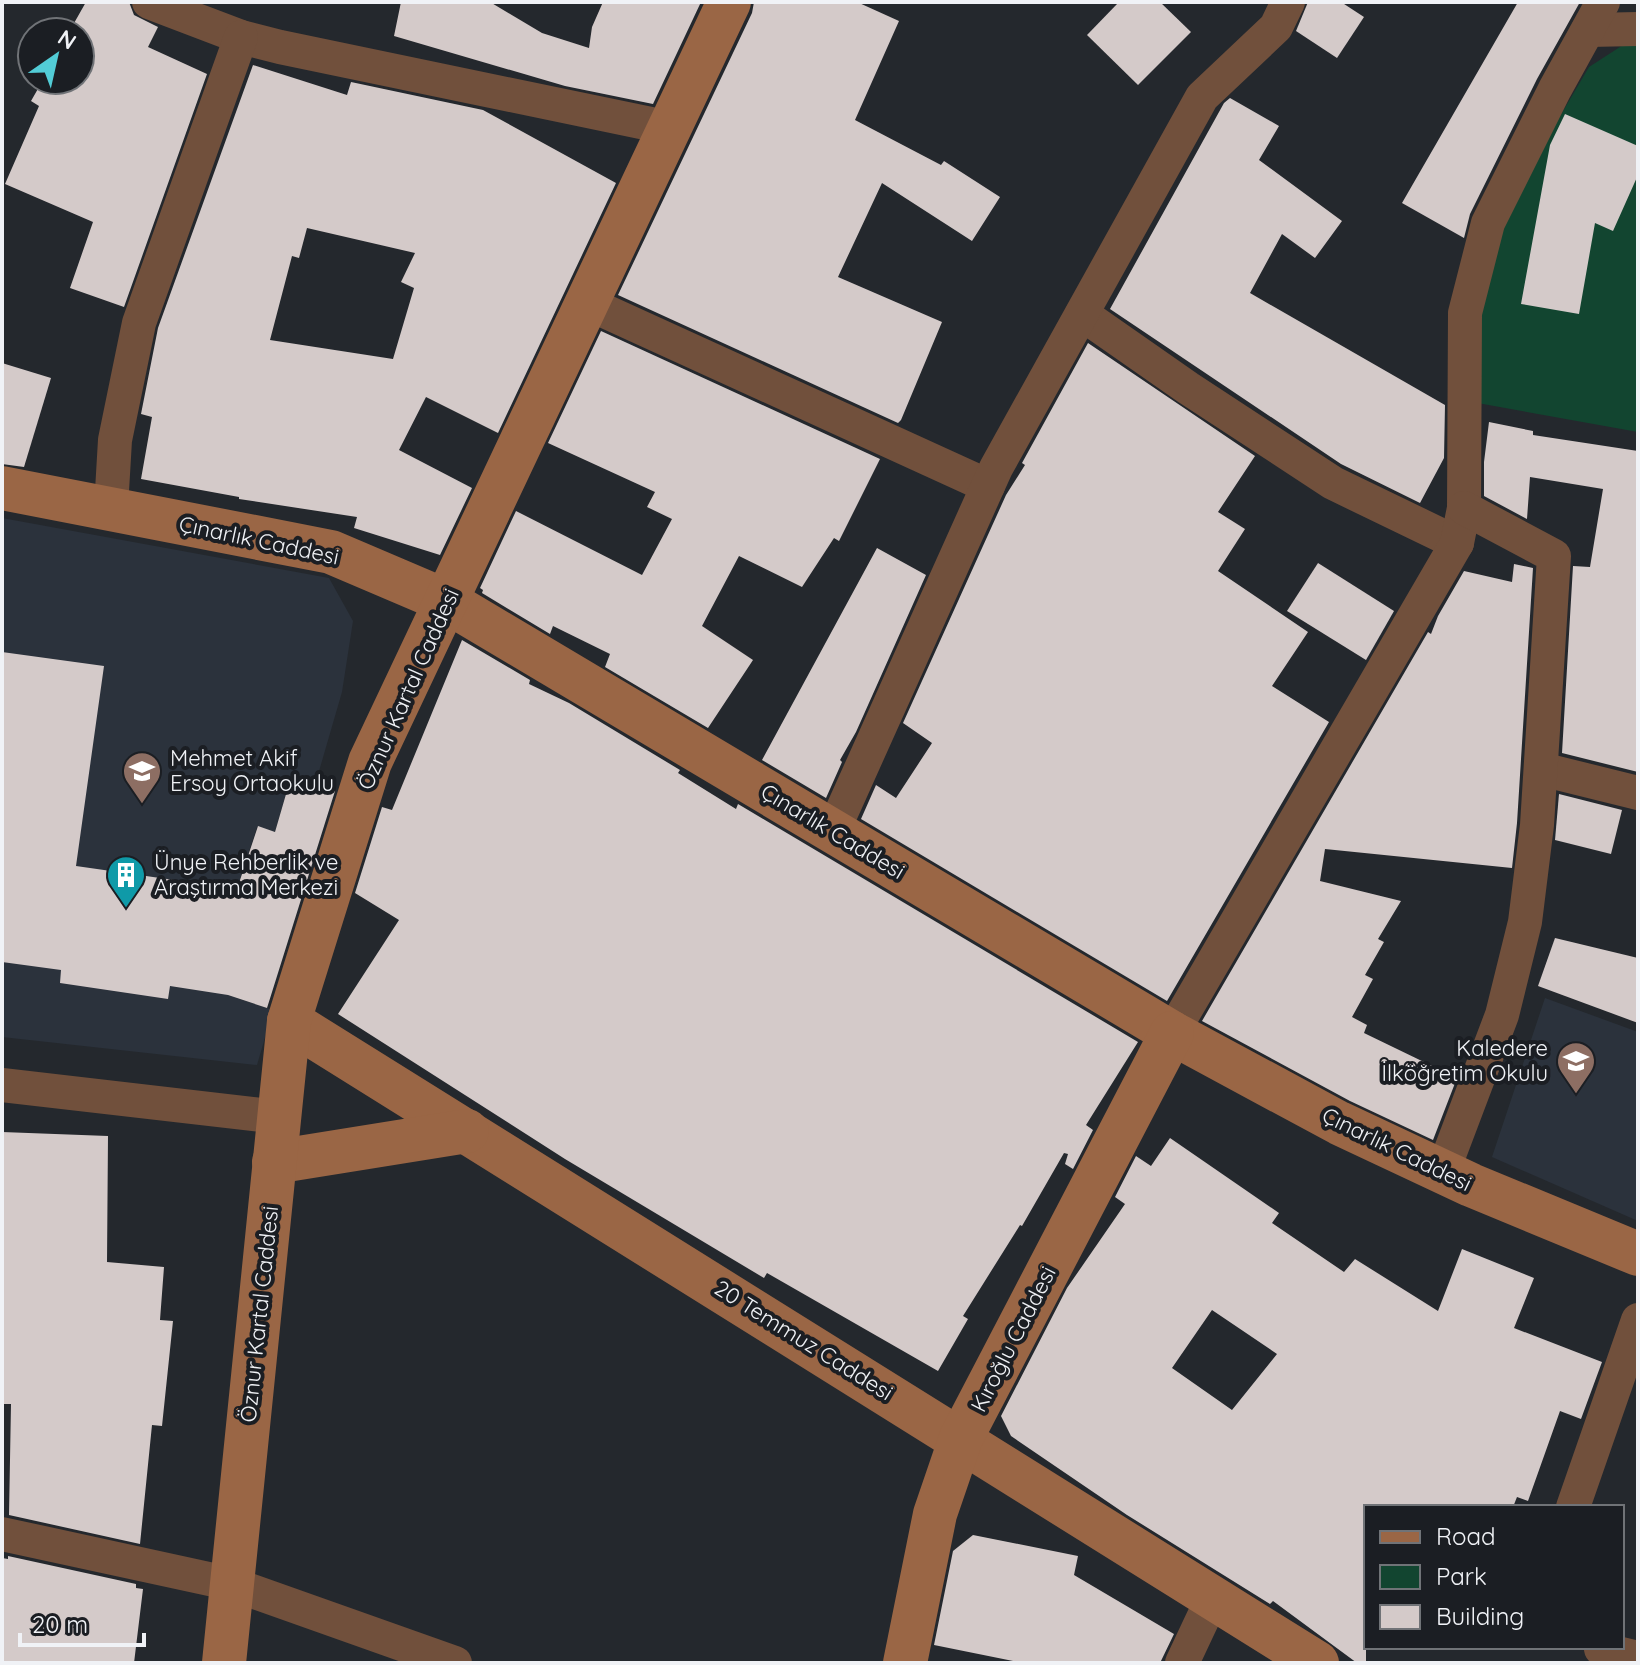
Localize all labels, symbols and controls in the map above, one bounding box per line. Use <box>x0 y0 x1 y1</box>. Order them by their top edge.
north arrow <box>16 16 96 96</box>
text: N <box>53 23 82 56</box>
street label: Çınarlık Caddesi <box>176 509 342 571</box>
street label: Öznur Kartal Caddesi <box>351 584 465 794</box>
place label: Mehmet Akif Ersoy Ortaokulu <box>170 744 334 797</box>
school or university icon: Mehmet Akif Ersoy Ortaokulu <box>121 750 163 805</box>
street label: Çınarlık Caddesi <box>756 777 910 885</box>
place label: Ünye Rehberlik ve Araştırma Merkezi <box>154 848 338 901</box>
building icon: Ünye Rehberlik ve Araştırma Merkezi <box>105 854 147 909</box>
place label: Kaledere İlköğretim Okulu <box>1382 1034 1548 1087</box>
school or university icon: Kaledere İlköğretim Okulu <box>1555 1040 1597 1095</box>
street label: Çınarlık Caddesi <box>1318 1101 1476 1197</box>
street label: Öznur Kartal Caddesi <box>234 1204 284 1424</box>
street label: Kıroğlu Caddesi <box>964 1261 1062 1417</box>
street label: 20 Temmuz Caddesi <box>709 1274 899 1406</box>
legend <box>1364 1505 1624 1649</box>
text: Road <box>1436 1521 1496 1551</box>
text: Park <box>1436 1561 1487 1591</box>
scale bar <box>20 1597 144 1647</box>
text: Building <box>1436 1601 1524 1631</box>
text: 20 m <box>32 1609 88 1639</box>

